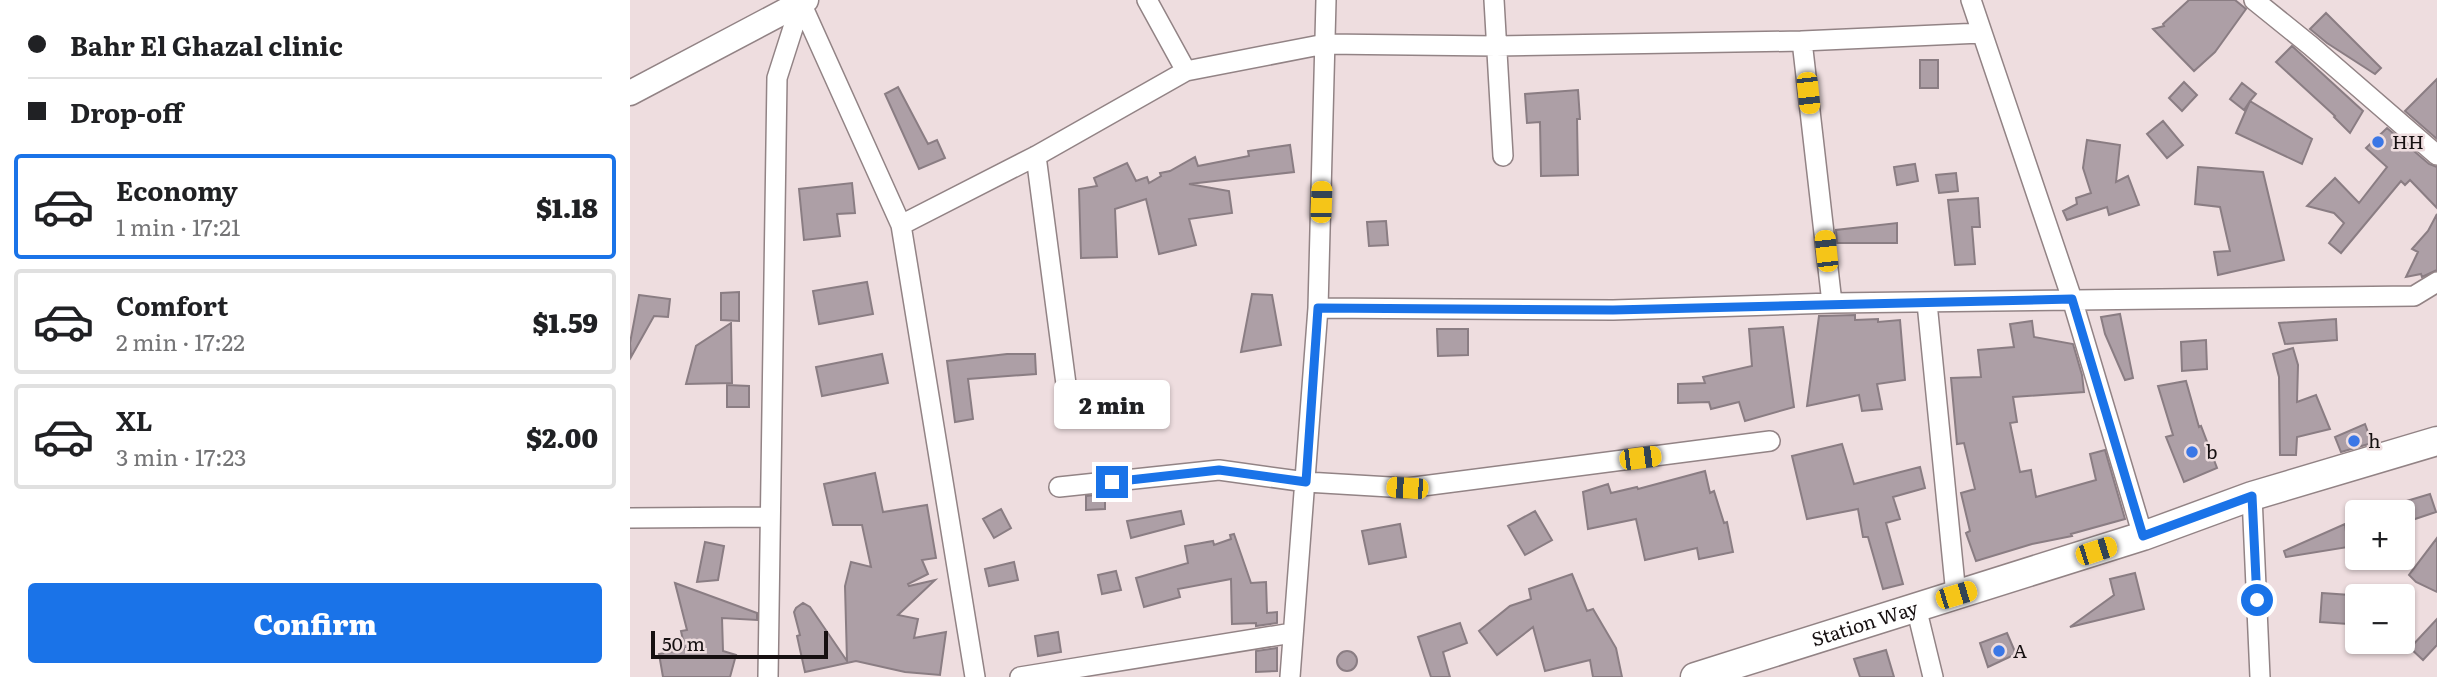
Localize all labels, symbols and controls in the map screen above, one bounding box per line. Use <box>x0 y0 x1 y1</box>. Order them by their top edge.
text: Bahr El Ghazal clinic <box>70 25 343 64</box>
car <box>1796 71 1821 115</box>
text: Drop-off <box>70 92 183 131</box>
place label: HH <box>2392 127 2424 155</box>
marker: HH <box>2370 134 2386 150</box>
text: Economy <box>116 170 238 209</box>
icon: car <box>32 175 95 238</box>
car <box>1310 181 1333 223</box>
text: $1.18 <box>536 187 598 226</box>
text: 1 min · 17:21 <box>116 209 240 243</box>
car <box>1814 229 1839 273</box>
text: Comfort <box>116 285 228 324</box>
icon: car <box>32 290 95 353</box>
text: $1.59 <box>533 302 598 341</box>
text: 2 min · 17:22 <box>116 324 245 358</box>
callout: 2 min <box>1054 380 1170 430</box>
text: 2 min <box>1079 387 1145 421</box>
text: XL <box>116 400 153 439</box>
icon: car <box>32 405 95 468</box>
text: $2.00 <box>526 417 598 456</box>
place label: h <box>2368 426 2381 454</box>
marker: h <box>2346 433 2362 449</box>
place label: b <box>2206 437 2218 465</box>
text: 3 min · 17:23 <box>116 439 247 473</box>
marker: b <box>2184 444 2200 460</box>
car <box>1618 445 1663 471</box>
route end <box>1096 466 1128 498</box>
car <box>1386 476 1429 500</box>
map controls <box>2345 500 2415 654</box>
button: + <box>2345 500 2415 570</box>
car <box>2073 535 2120 567</box>
car <box>1933 579 1980 611</box>
button: Confirm <box>28 583 602 663</box>
route start <box>2241 584 2273 616</box>
button: − <box>2345 584 2415 654</box>
street label: Station Way <box>1808 593 1921 653</box>
scale bar <box>651 628 828 660</box>
text: 50 m <box>662 629 705 657</box>
place label: A <box>2013 636 2027 664</box>
marker: A <box>1991 643 2007 659</box>

